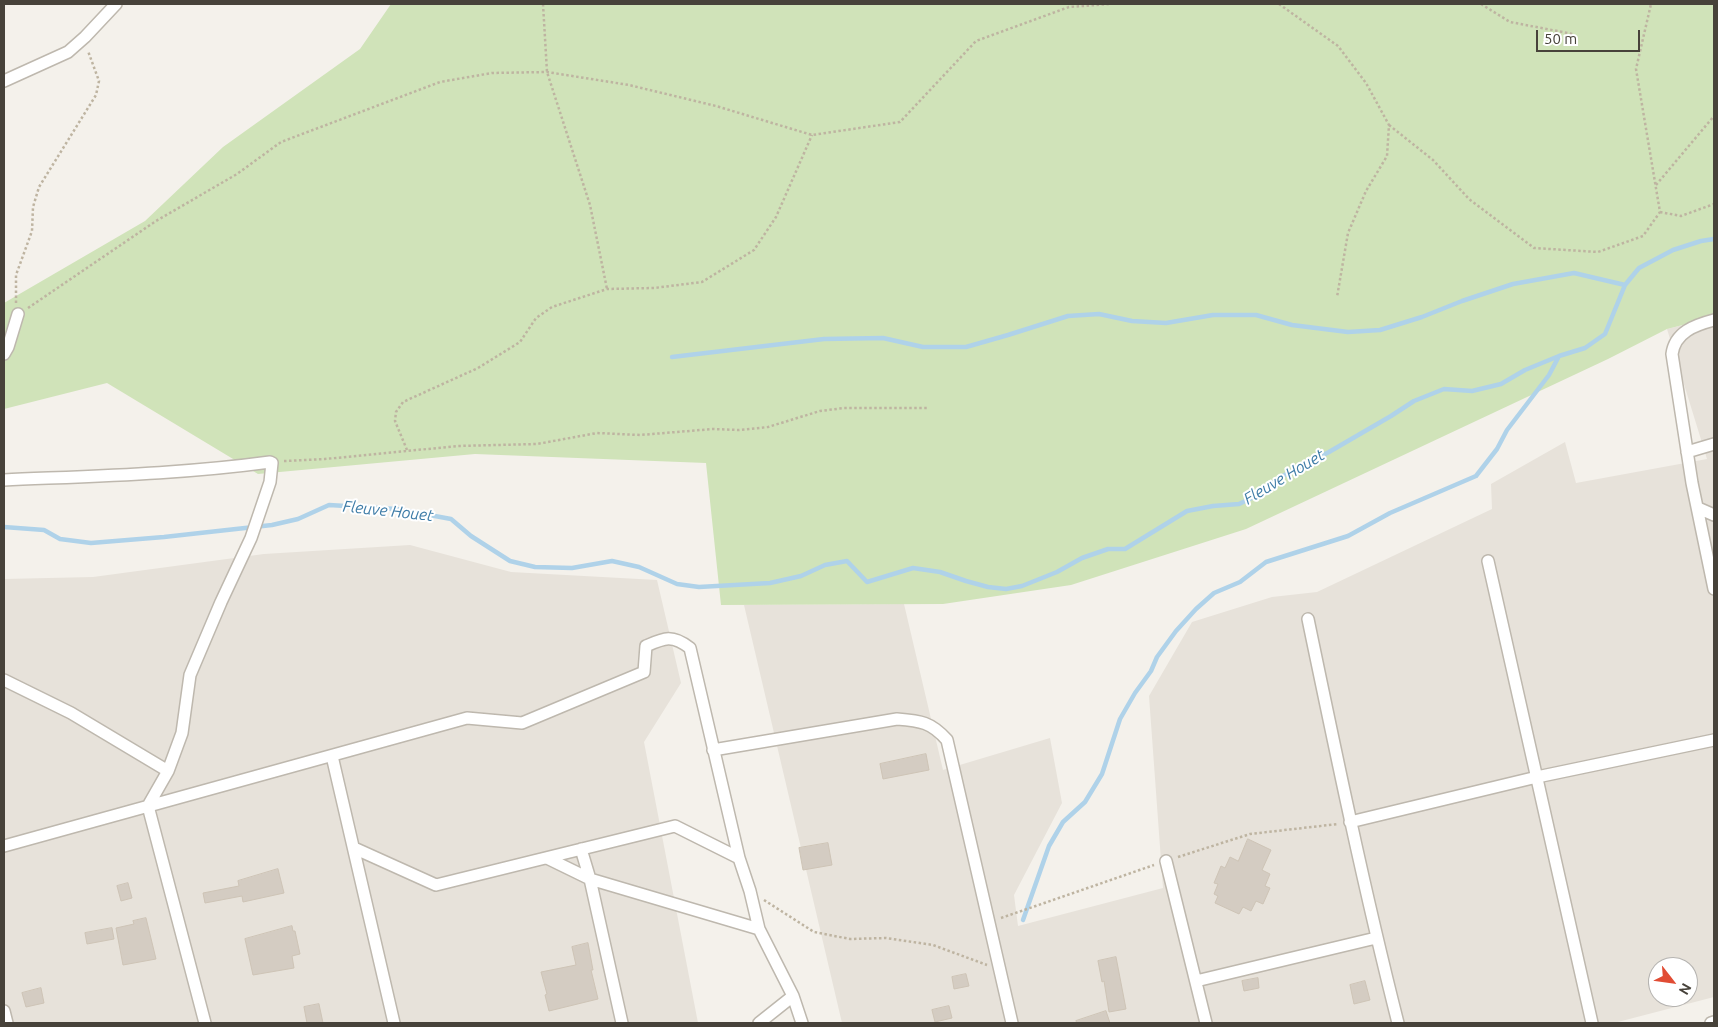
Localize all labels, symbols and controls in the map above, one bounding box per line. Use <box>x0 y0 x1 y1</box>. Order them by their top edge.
scale bar <box>1538 20 1642 52</box>
text: 50 m <box>1544 30 1577 47</box>
water label: Fleuve Houet <box>1240 445 1328 509</box>
water label: Fleuve Houet <box>342 497 434 525</box>
north arrow <box>1648 957 1698 1007</box>
text: N <box>1676 980 1695 998</box>

